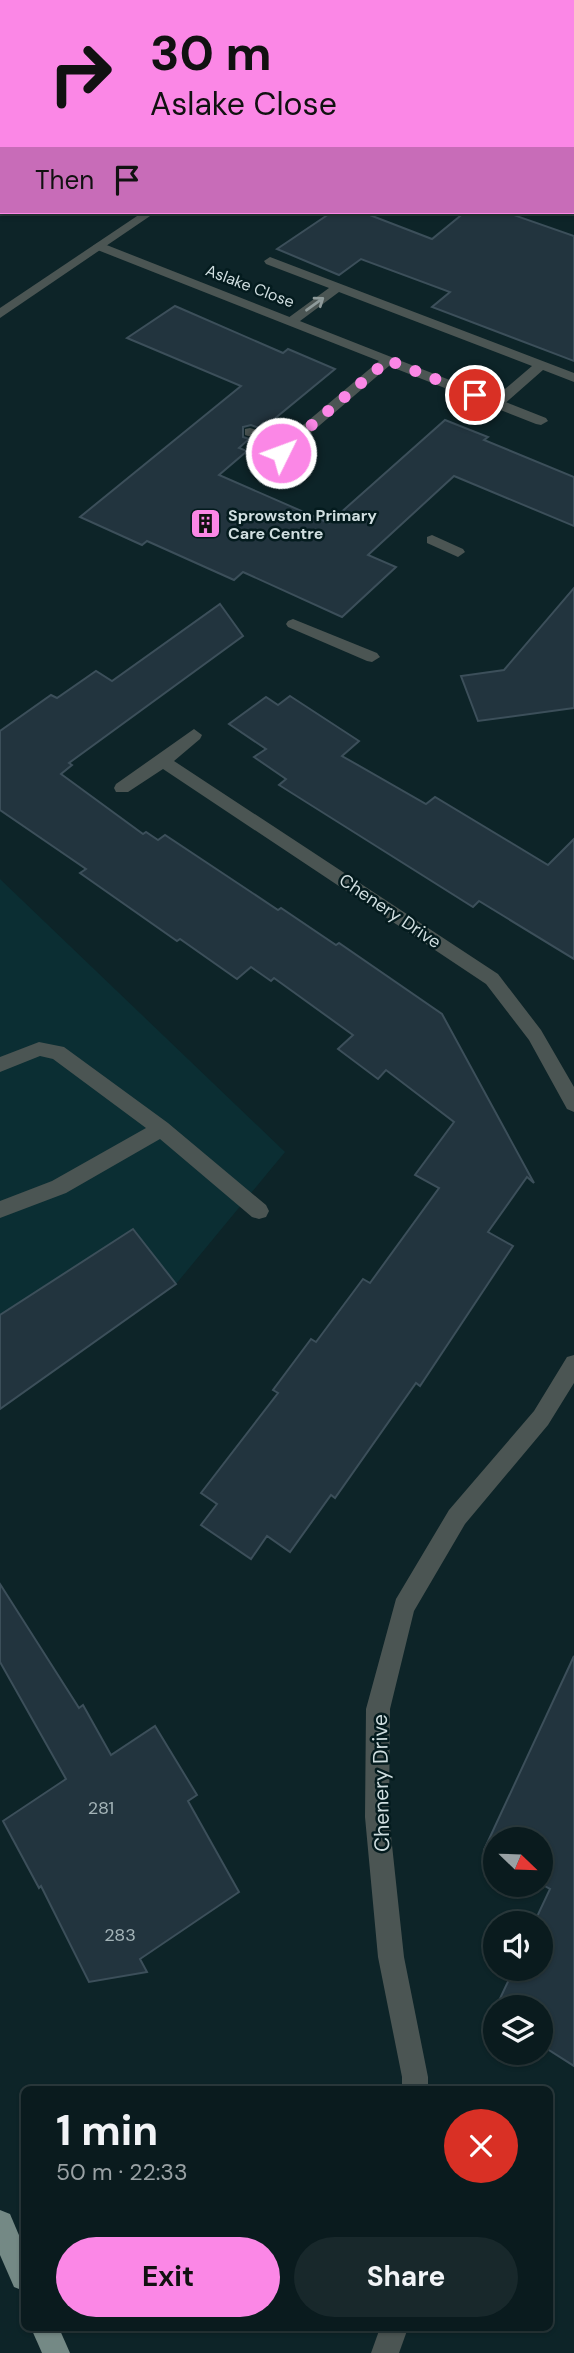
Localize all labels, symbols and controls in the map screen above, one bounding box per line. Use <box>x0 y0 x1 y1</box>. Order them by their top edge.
text: 30 m <box>150 21 272 85</box>
icon: right <box>35 28 126 119</box>
text: Aslake Close <box>150 83 337 125</box>
icon: arrive <box>108 161 146 199</box>
text: Then <box>35 163 94 197</box>
street label: Aslake Close <box>203 259 297 313</box>
one-way arrow <box>305 297 324 311</box>
pin <box>445 365 505 425</box>
icon: arrive <box>456 376 494 414</box>
position arrow <box>244 416 318 490</box>
place label: Sprowston Primary Care Centre <box>228 505 377 544</box>
building icon: Sprowston Primary Care Centre <box>188 507 222 541</box>
street label: Chenery Drive <box>334 868 446 954</box>
street label: Chenery Drive <box>366 1714 396 1852</box>
house number: 281 <box>88 1796 114 1820</box>
north arrow <box>483 1827 553 1897</box>
map controls <box>483 1827 553 2065</box>
button: sound <box>483 1911 553 1981</box>
house number: 283 <box>104 1923 136 1947</box>
button: layers <box>483 1995 553 2065</box>
text: 1 min <box>56 2103 158 2158</box>
button: close <box>444 2109 518 2183</box>
text: 50 m · 22:33 <box>56 2157 188 2187</box>
button: Exit <box>56 2237 280 2317</box>
button: Share <box>294 2237 518 2317</box>

